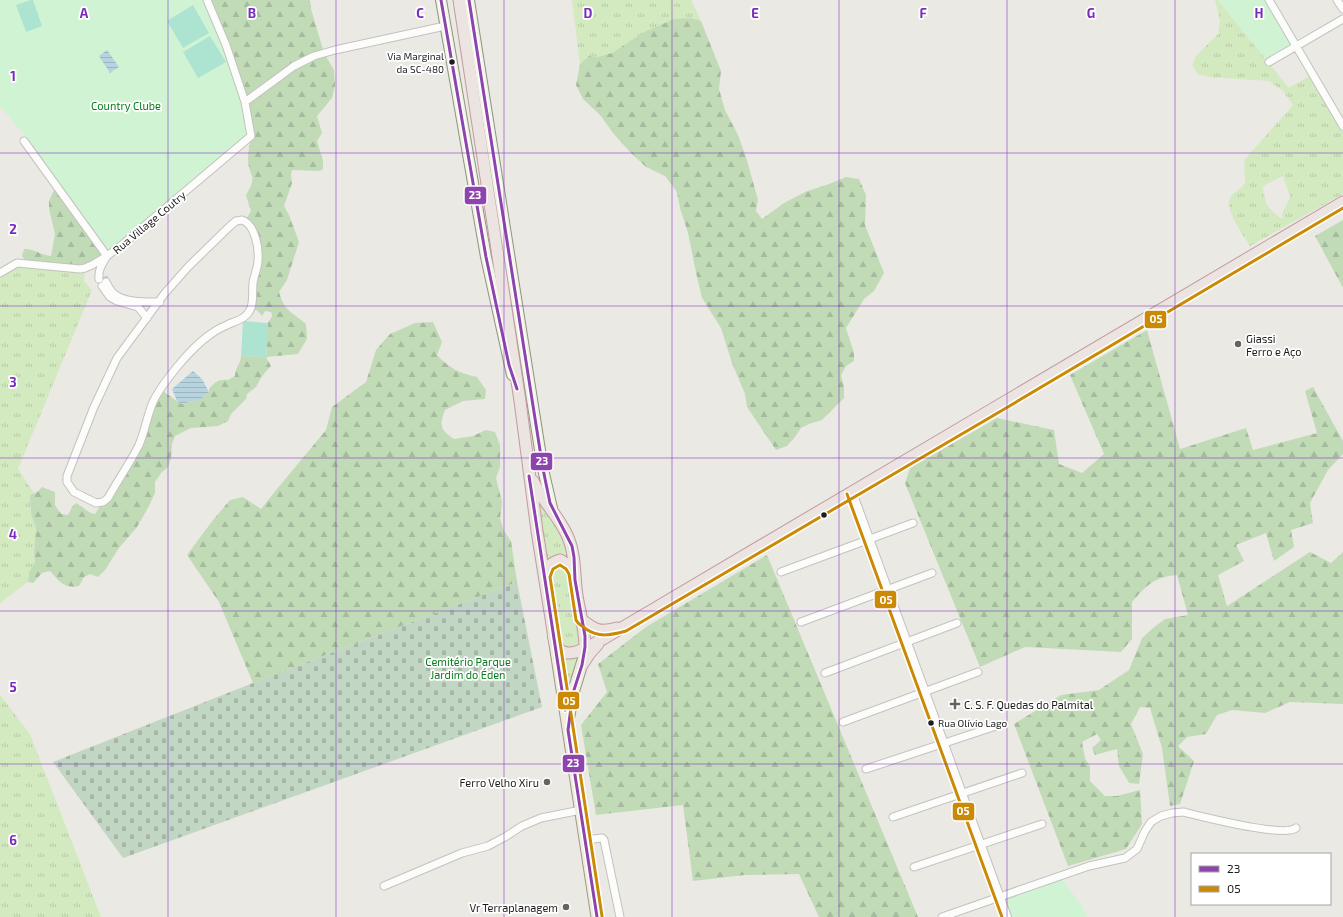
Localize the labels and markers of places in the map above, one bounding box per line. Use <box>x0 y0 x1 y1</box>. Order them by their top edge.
place label: Via Marginal da SC-480 <box>387 50 444 75</box>
marker: Via Marginal da SC-480 <box>447 57 457 67</box>
place label: Giassi Ferro e Aço <box>1246 332 1302 359</box>
marker: Giassi Ferro e Aço <box>1233 339 1243 349</box>
unlabelled marker <box>819 510 829 520</box>
marker: C. S. F. Quedas do Palmital <box>949 698 961 710</box>
place label: C. S. F. Quedas do Palmital <box>964 698 1094 712</box>
place label: Rua Olívio Lago <box>938 717 1008 729</box>
marker: Rua Olívio Lago <box>926 718 936 728</box>
place label: Ferro Velho Xiru <box>460 776 539 789</box>
marker: Ferro Velho Xiru <box>542 777 552 787</box>
place label: Vr Terraplanagem <box>470 901 558 914</box>
marker: Vr Terraplanagem <box>561 902 571 912</box>

